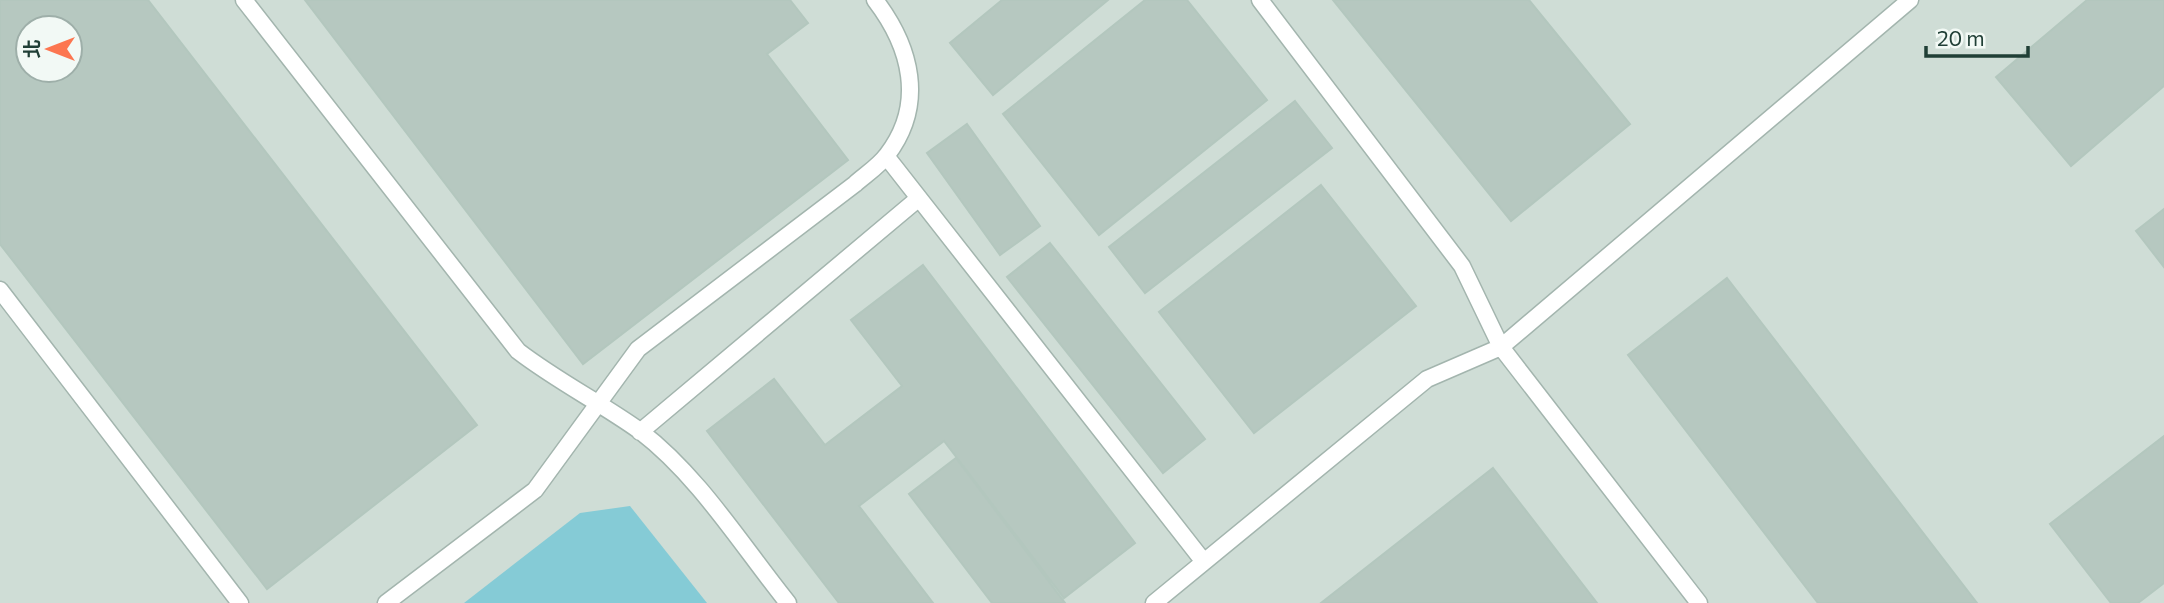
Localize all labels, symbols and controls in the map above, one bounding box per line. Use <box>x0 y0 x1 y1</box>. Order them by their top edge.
north arrow <box>14 14 84 84</box>
scale bar <box>1926 14 2028 58</box>
text: 20 m <box>1937 25 1985 50</box>
text: 北 <box>20 39 43 59</box>

